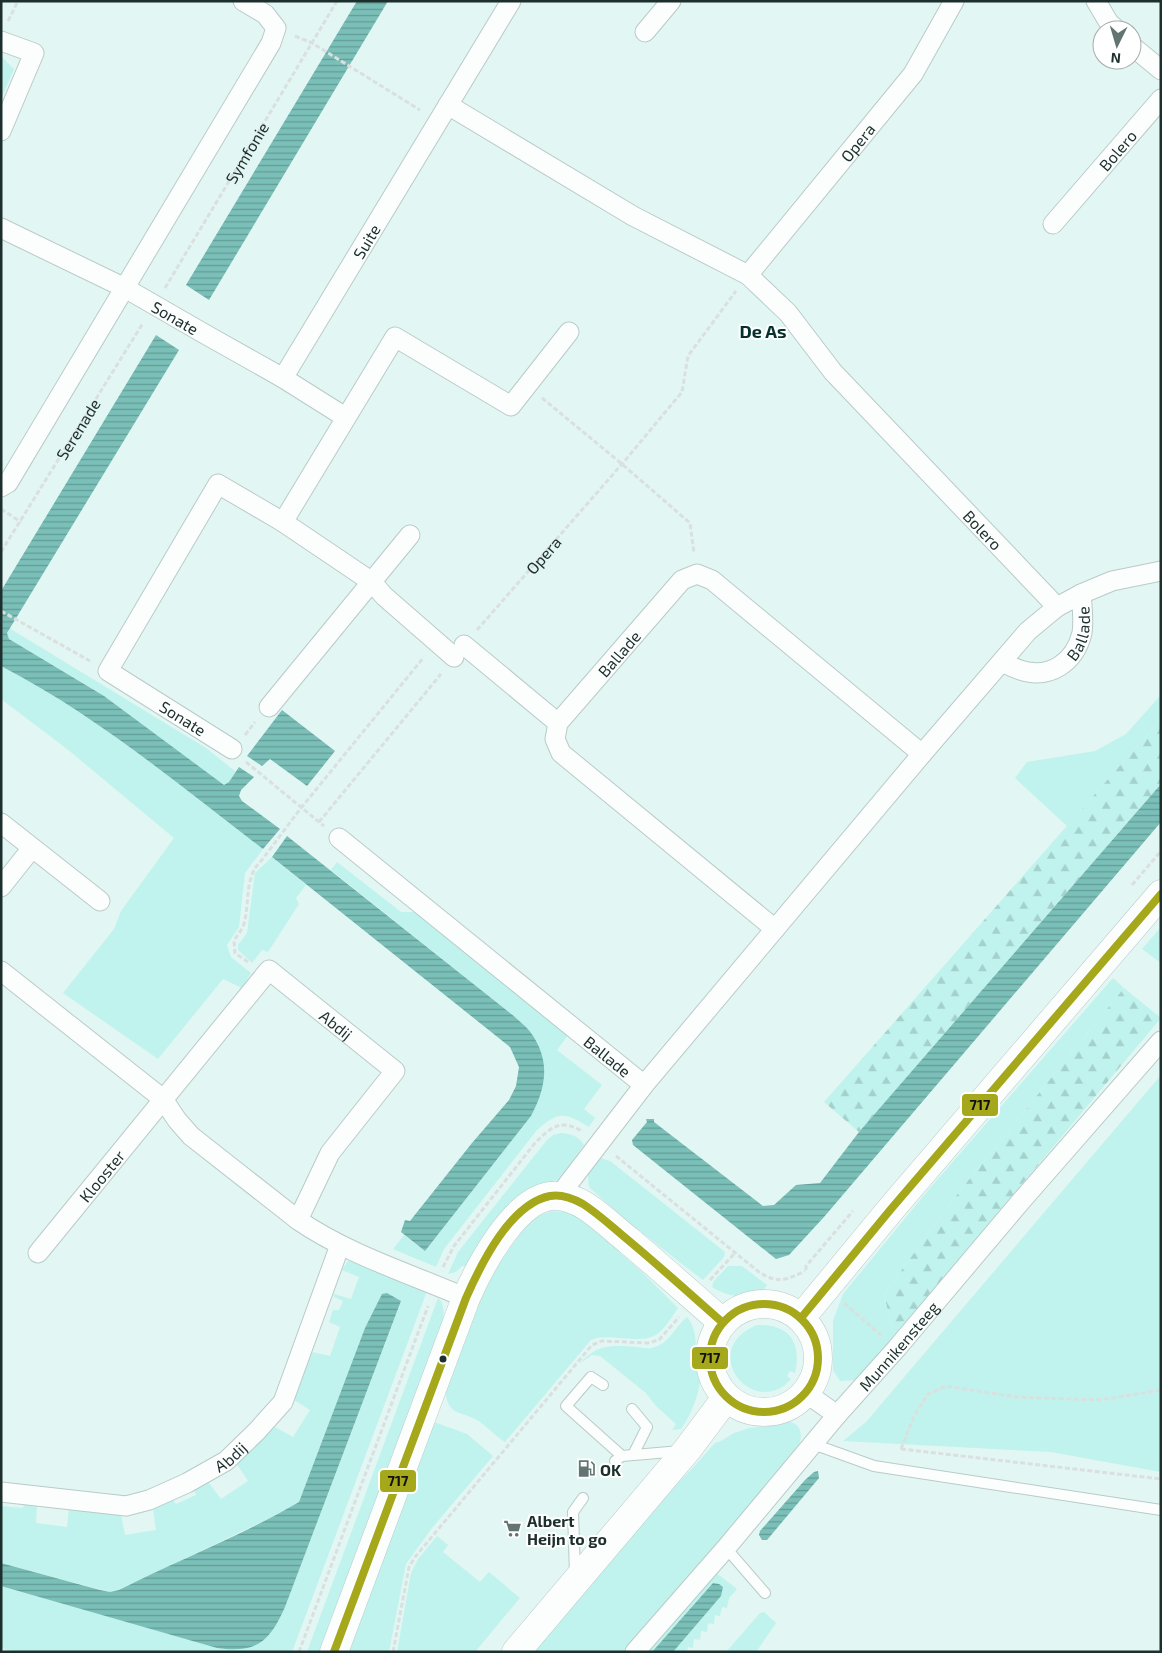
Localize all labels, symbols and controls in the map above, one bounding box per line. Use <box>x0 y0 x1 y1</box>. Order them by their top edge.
north arrow <box>1092 20 1142 70</box>
text: N <box>1110 50 1122 67</box>
street label: Symfonie <box>221 118 272 187</box>
street label: Opera <box>836 119 878 165</box>
street label: Bolero <box>1094 126 1140 174</box>
street label: Suite <box>348 220 383 262</box>
street label: Sonate <box>149 296 202 338</box>
district label: De As <box>739 320 787 342</box>
street label: Serenade <box>51 395 103 463</box>
street label: Bolero <box>960 506 1006 553</box>
street label: Opera <box>521 532 564 577</box>
street label: Ballade <box>1062 606 1092 664</box>
street label: Ballade <box>593 626 644 680</box>
street label: Sonate <box>156 696 210 740</box>
street label: Abdij <box>317 1005 357 1044</box>
street label: Ballade <box>581 1031 635 1080</box>
line badge: 717 <box>961 1093 999 1117</box>
text: 717 <box>970 1096 991 1113</box>
street label: Klooster <box>74 1145 128 1205</box>
street label: Munnikensteeg <box>854 1297 942 1394</box>
line badge: 717 <box>691 1346 729 1370</box>
text: 717 <box>700 1349 721 1366</box>
unlabelled marker <box>438 1354 448 1364</box>
street label: Abdij <box>211 1437 251 1475</box>
fuel station icon: OK <box>576 1459 596 1479</box>
place label: OK <box>600 1460 622 1479</box>
line badge: 717 <box>379 1469 417 1493</box>
text: 717 <box>388 1472 409 1489</box>
place label: Albert Heijn to go <box>527 1511 607 1548</box>
supermarket icon: Albert Heijn to go <box>503 1519 523 1539</box>

